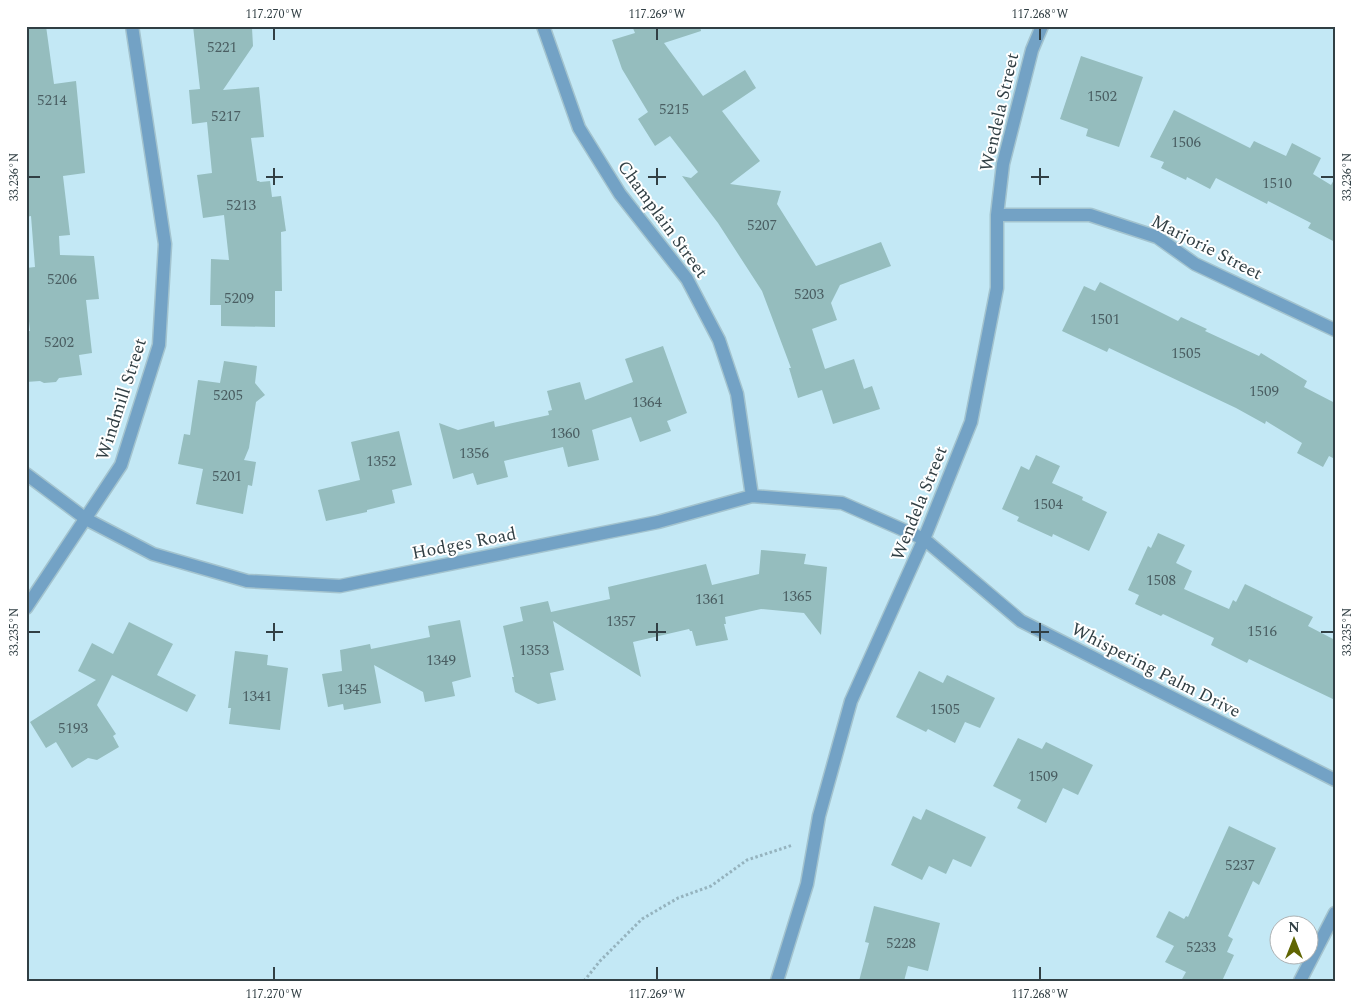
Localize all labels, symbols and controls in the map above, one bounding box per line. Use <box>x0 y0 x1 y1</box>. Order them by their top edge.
text: 117.270°W <box>246 5 303 24</box>
text: 117.269°W <box>629 5 686 24</box>
text: 117.268°W <box>1012 5 1069 24</box>
house number: 5221 <box>207 36 237 59</box>
street label: Wendela Street <box>973 50 1026 174</box>
house number: 1502 <box>1087 85 1117 108</box>
house number: 5214 <box>37 89 67 112</box>
house number: 5215 <box>659 98 689 121</box>
house number: 5217 <box>211 105 241 128</box>
house number: 1506 <box>1171 131 1201 154</box>
text: 33.236°N <box>5 153 24 201</box>
text: 33.236°N <box>1338 153 1357 201</box>
street label: Champlain Street <box>611 155 715 284</box>
house number: 1510 <box>1262 172 1292 195</box>
house number: 5213 <box>226 194 256 217</box>
street label: Marjorie Street <box>1146 208 1267 287</box>
house number: 5207 <box>747 214 777 237</box>
house number: 5206 <box>47 268 77 291</box>
house number: 5203 <box>794 283 824 306</box>
house number: 5209 <box>224 287 254 310</box>
house number: 1501 <box>1090 308 1120 331</box>
house number: 5202 <box>44 331 74 354</box>
street label: Windmill Street <box>89 335 154 464</box>
house number: 1505 <box>1171 342 1201 365</box>
house number: 1509 <box>1249 380 1279 403</box>
house number: 5205 <box>213 384 243 407</box>
house number: 1364 <box>632 391 662 414</box>
house number: 1360 <box>550 422 580 445</box>
house number: 1356 <box>459 442 489 465</box>
street label: Wendela Street <box>884 442 955 564</box>
house number: 1352 <box>366 450 396 473</box>
house number: 5201 <box>212 465 242 488</box>
house number: 1504 <box>1033 493 1063 516</box>
street label: Hodges Road <box>410 520 519 567</box>
house number: 1508 <box>1146 569 1176 592</box>
house number: 1365 <box>782 585 812 608</box>
house number: 1361 <box>695 588 725 611</box>
text: 33.235°N <box>5 608 24 656</box>
text: 33.235°N <box>1338 608 1357 656</box>
house number: 1357 <box>606 610 636 633</box>
street label: Whispering Palm Drive <box>1066 616 1245 725</box>
house number: 1516 <box>1247 620 1277 643</box>
house number: 1353 <box>519 639 549 662</box>
house number: 1349 <box>426 649 456 672</box>
house number: 1345 <box>337 678 367 701</box>
house number: 1341 <box>242 685 272 708</box>
house number: 1505 <box>930 698 960 721</box>
house number: 5193 <box>58 717 88 740</box>
house number: 1509 <box>1028 765 1058 788</box>
house number: 5237 <box>1225 854 1255 877</box>
north arrow <box>1268 914 1318 964</box>
text: N <box>1288 917 1300 938</box>
house number: 5228 <box>886 932 916 955</box>
house number: 5233 <box>1186 936 1216 959</box>
text: 117.270°W <box>246 985 303 1004</box>
text: 117.269°W <box>629 985 686 1004</box>
text: 117.268°W <box>1012 985 1069 1004</box>

